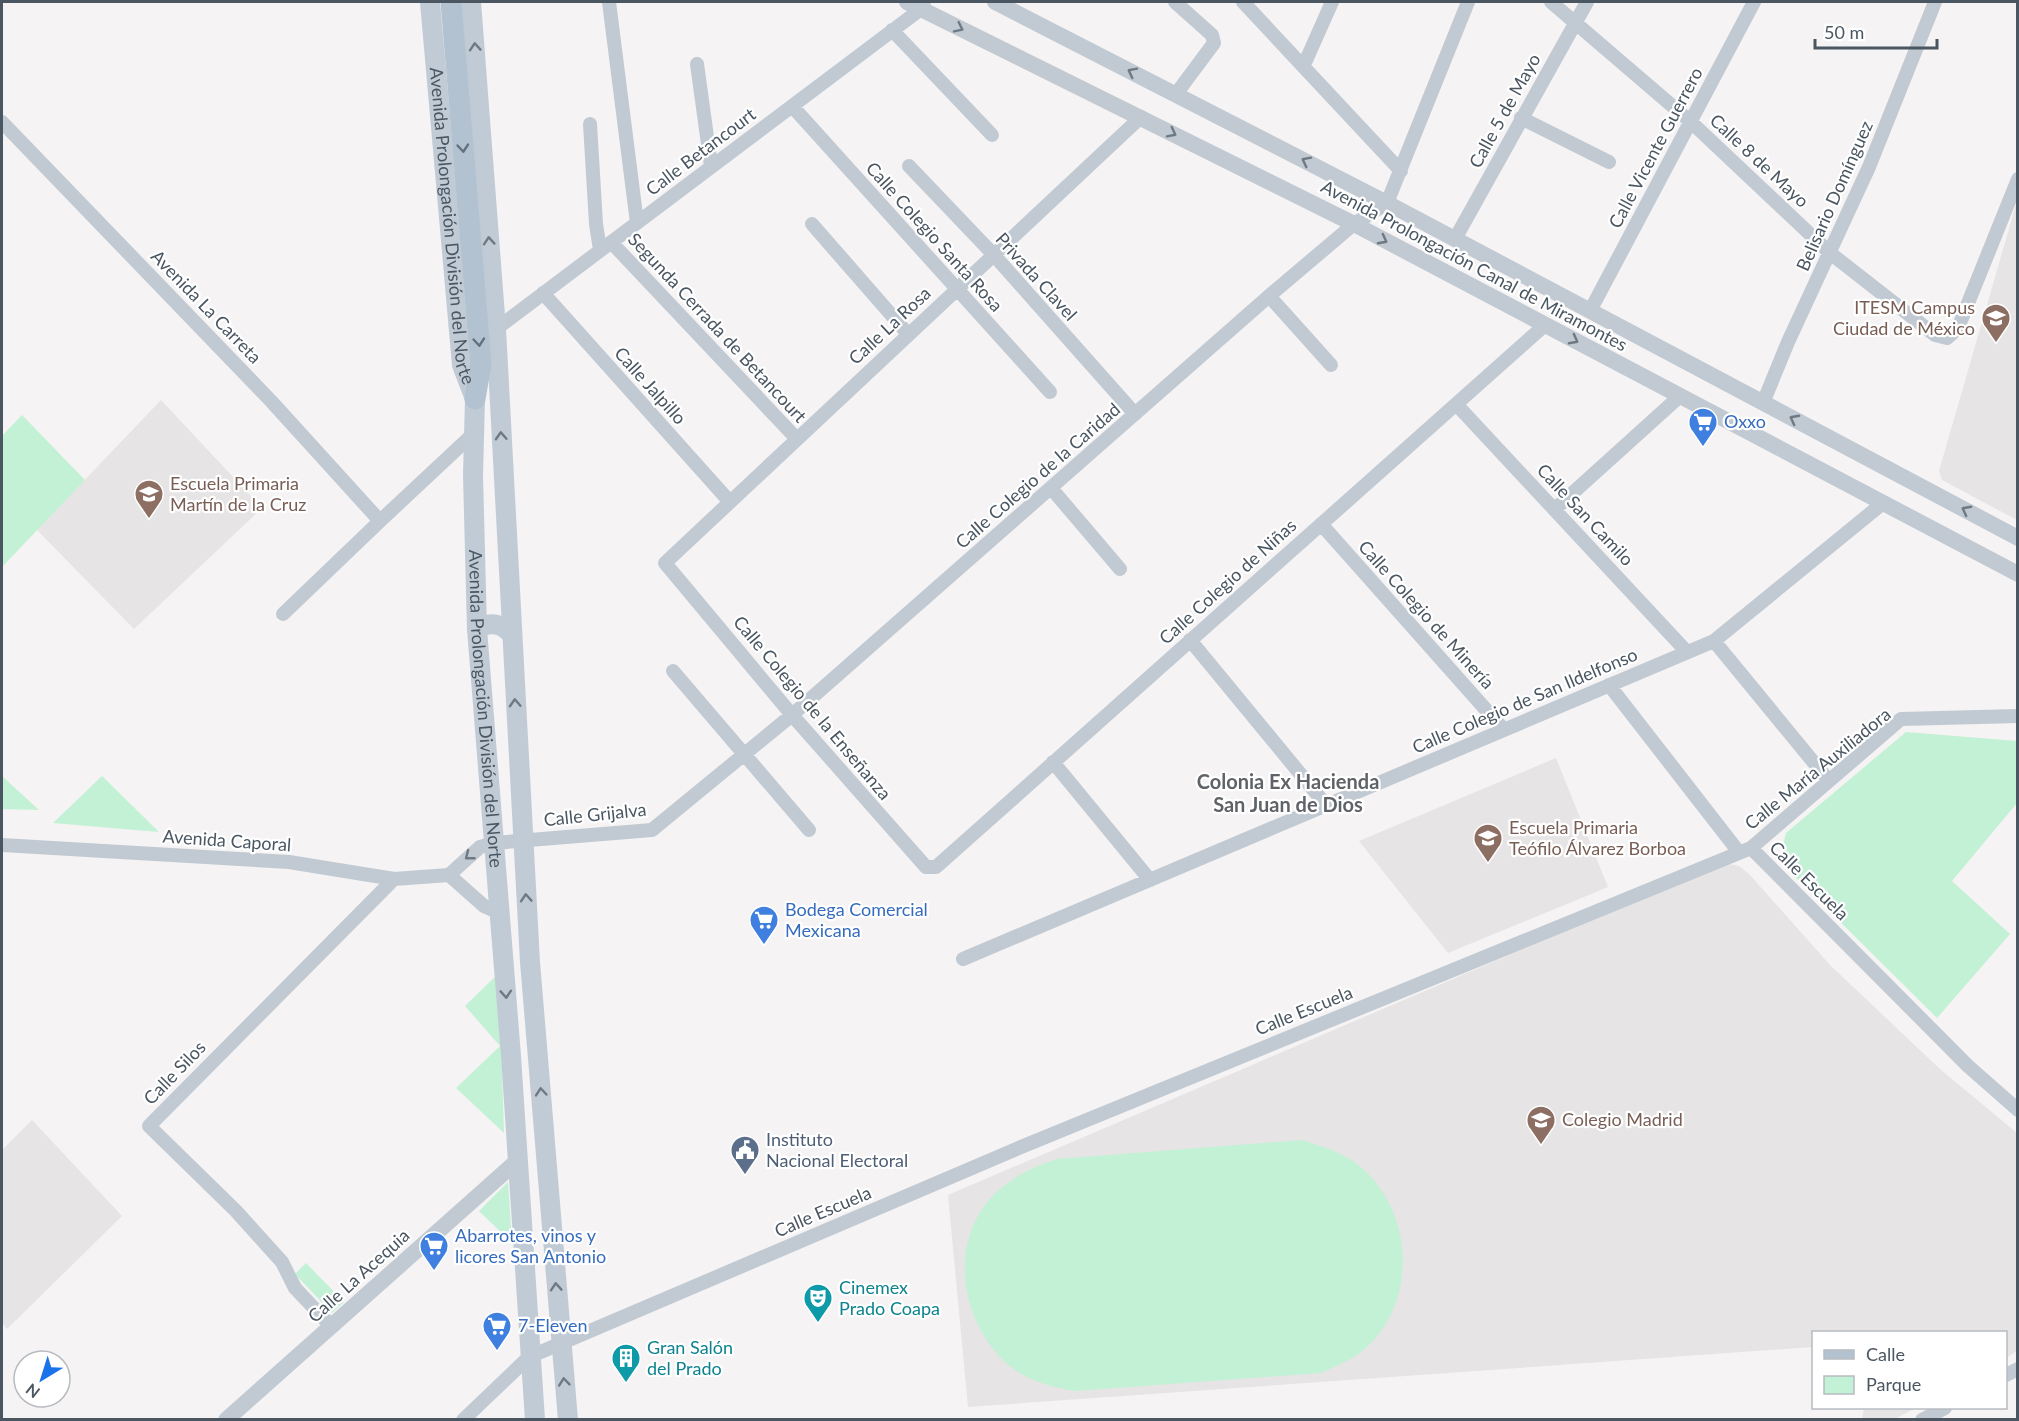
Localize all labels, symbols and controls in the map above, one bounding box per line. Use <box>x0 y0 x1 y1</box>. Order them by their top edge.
scale bar <box>1815 12 1936 50</box>
one-way arrow <box>953 20 964 32</box>
text: 50 m <box>1824 21 1864 43</box>
one-way arrow <box>468 42 481 51</box>
street label: Calle 5 de Mayo <box>1464 50 1545 171</box>
street label: Calle Vicente Guerrero <box>1603 63 1707 232</box>
street label: Avenida Prolongación División del Norte <box>426 66 480 387</box>
one-way arrow <box>1128 68 1138 79</box>
street label: Calle Betancourt <box>641 102 760 200</box>
street label: Calle 8 de Mayo <box>1706 109 1814 212</box>
street label: Belisario Domínguez <box>1791 117 1877 274</box>
one-way arrow <box>1165 126 1176 137</box>
one-way arrow <box>456 144 469 153</box>
street label: Calle Colegio Santa Rosa <box>862 157 1008 316</box>
one-way arrow <box>1301 157 1312 168</box>
street label: Avenida Prolongación Canal de Miramontes <box>1318 175 1631 356</box>
street label: Segunda Cerrada de Betancourt <box>624 228 812 427</box>
street label: Privada Clavel <box>991 228 1082 325</box>
one-way arrow <box>1377 233 1388 244</box>
one-way arrow <box>483 237 496 246</box>
street label: Avenida La Carreta <box>147 245 267 368</box>
street label: Calle La Rosa <box>844 282 935 369</box>
place label: ITESM Campus Ciudad de México <box>1833 296 1975 339</box>
school or university icon: ITESM Campus Ciudad de México <box>1980 302 2012 344</box>
one-way arrow <box>1568 333 1579 344</box>
one-way arrow <box>472 338 485 347</box>
street label: Calle Jalpillo <box>610 342 691 429</box>
street label: Calle Colegio de la Caridad <box>951 398 1124 553</box>
supermarket icon: Oxxo <box>1687 406 1719 448</box>
place label: Oxxo <box>1724 410 1766 432</box>
one-way arrow <box>1789 415 1800 426</box>
one-way arrow <box>495 431 508 440</box>
street label: Calle San Camilo <box>1533 459 1639 570</box>
place label: Escuela Primaria Martín de la Cruz <box>170 472 306 515</box>
school or university icon: Escuela Primaria Martín de la Cruz <box>133 478 165 520</box>
one-way arrow <box>1962 506 1972 517</box>
street label: Calle Colegio de Niñas <box>1154 514 1301 649</box>
street label: Calle Colegio de Minería <box>1354 536 1499 693</box>
street label: Avenida Prolongación División del Norte <box>465 549 508 869</box>
street label: Calle Colegio de la Enseñanza <box>729 611 896 804</box>
street label: Calle Colegio de San Ildelfonso <box>1409 643 1641 758</box>
one-way arrow <box>509 699 522 708</box>
street label: Calle María Auxiliadora <box>1740 703 1895 834</box>
district label: Colonia Ex Hacienda San Juan de Dios <box>1197 769 1379 816</box>
street label: Calle Grijalva <box>543 798 647 830</box>
place label: Escuela Primaria Teófilo Álvarez Borboa <box>1509 816 1686 859</box>
school or university icon: Escuela Primaria Teófilo Álvarez Borboa <box>1472 822 1504 864</box>
street label: Avenida Caporal <box>162 825 292 855</box>
street label: Calle Escuela <box>1766 836 1854 924</box>
one-way arrow <box>465 848 476 859</box>
one-way arrow <box>520 893 533 902</box>
place label: Bodega Comercial Mexicana <box>785 898 928 941</box>
supermarket icon: Bodega Comercial Mexicana <box>748 904 780 946</box>
street label: Calle Escuela <box>1252 981 1355 1040</box>
one-way arrow <box>499 990 512 999</box>
street label: Calle Silos <box>139 1036 210 1109</box>
one-way arrow <box>535 1088 548 1097</box>
school or university icon: Colegio Madrid <box>1525 1104 1557 1146</box>
place label: Colegio Madrid <box>1562 1108 1683 1130</box>
place label: Instituto Nacional Electoral <box>766 1128 908 1171</box>
public building icon: Instituto Nacional Electoral <box>729 1134 761 1176</box>
street label: Calle Escuela <box>771 1181 874 1241</box>
street label: Calle La Acequia <box>303 1224 414 1327</box>
place label: Abarrotes, vinos y licores San Antonio <box>455 1224 606 1267</box>
supermarket icon: Abarrotes, vinos y licores San Antonio <box>418 1230 450 1272</box>
place label: Cinemex Prado Coapa <box>839 1276 940 1319</box>
one-way arrow <box>550 1282 563 1291</box>
theatre icon: Cinemex Prado Coapa <box>802 1282 834 1324</box>
supermarket icon: 7-Eleven <box>481 1310 513 1352</box>
place label: 7-Eleven <box>518 1314 588 1336</box>
legend <box>1812 1331 2007 1409</box>
place label: Gran Salón del Prado <box>647 1336 733 1379</box>
building icon: Gran Salón del Prado <box>610 1342 642 1384</box>
text: Calle <box>1866 1343 1905 1365</box>
north arrow <box>12 1349 72 1409</box>
text: Parque <box>1866 1373 1921 1395</box>
one-way arrow <box>558 1378 571 1387</box>
text: N <box>22 1380 43 1402</box>

